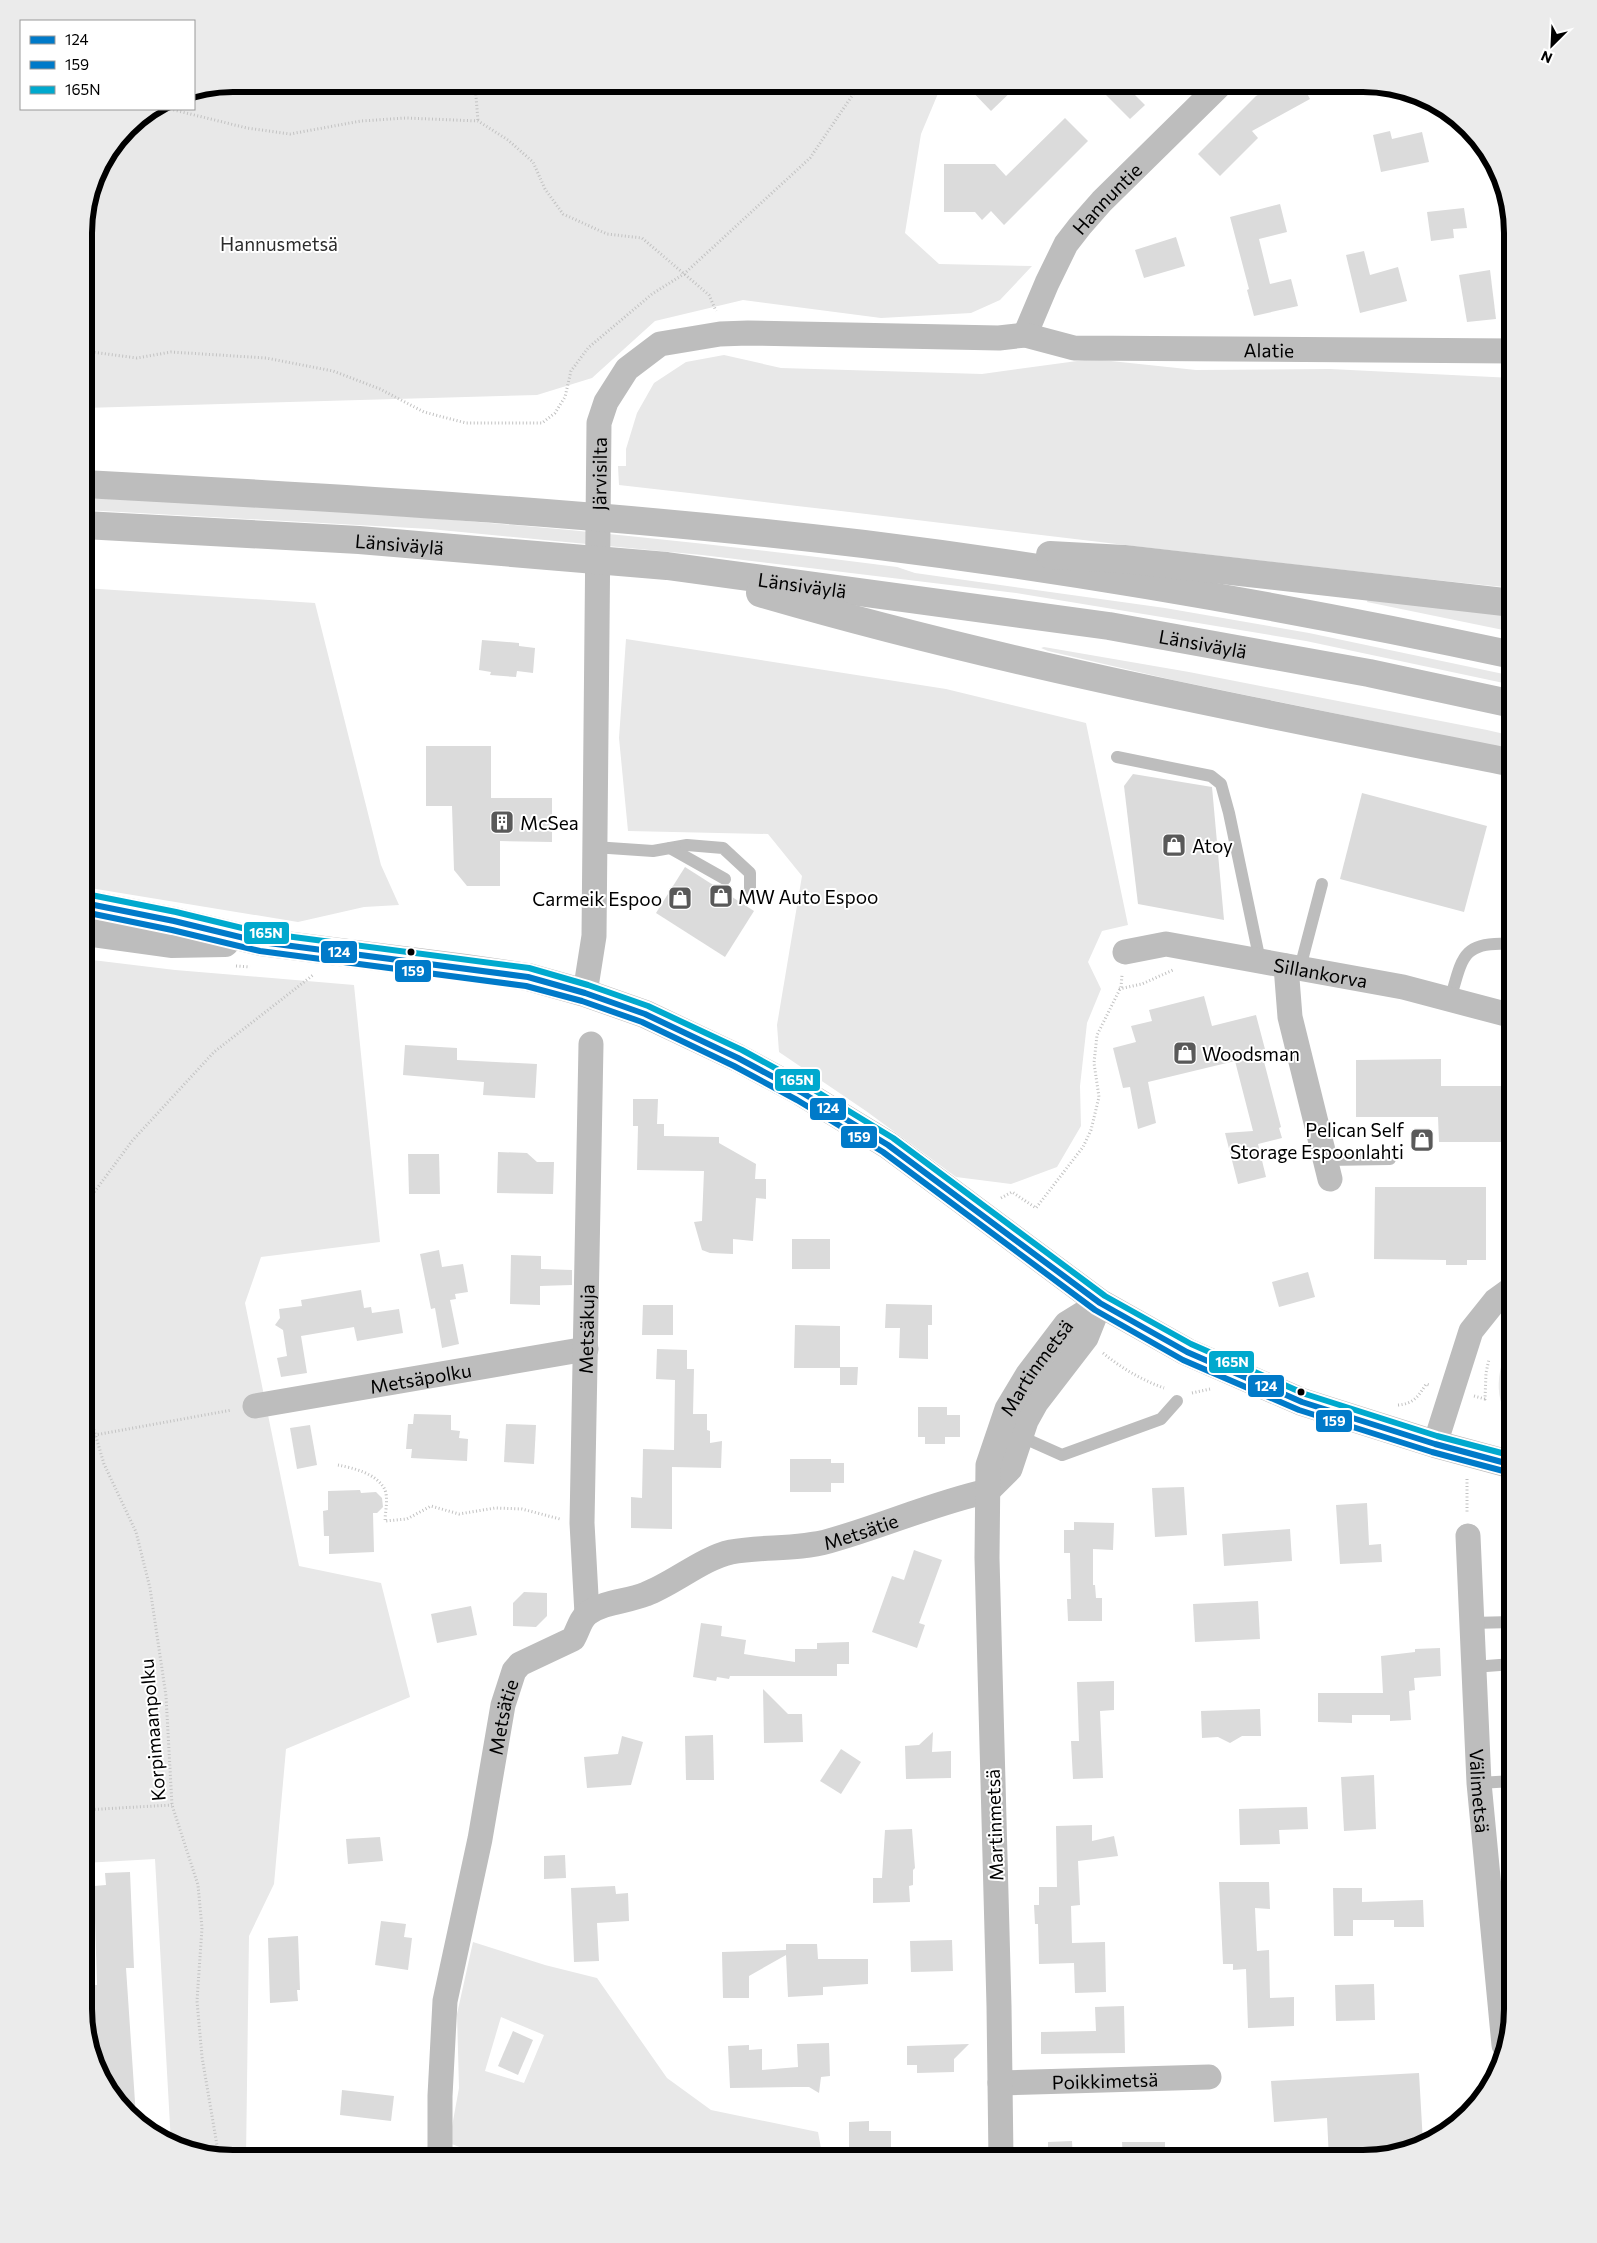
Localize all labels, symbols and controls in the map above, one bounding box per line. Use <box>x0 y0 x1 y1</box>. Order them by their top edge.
legend <box>20 20 195 110</box>
north arrow <box>1527 20 1577 70</box>
text: 124 <box>65 30 88 48</box>
text: N <box>1538 47 1555 67</box>
text: 159 <box>65 55 89 73</box>
text: 165N <box>65 80 100 98</box>
street label: Hannuntie <box>1067 158 1146 239</box>
park label: Hannusmetsä <box>220 232 338 255</box>
street label: Alatie <box>1243 338 1294 361</box>
street label: Järvisilta <box>587 437 610 511</box>
street label: Länsiväylä <box>354 528 445 559</box>
street label: Länsiväylä <box>757 567 848 602</box>
street label: Länsiväylä <box>1157 624 1249 662</box>
building icon: McSea <box>489 809 515 835</box>
place label: McSea <box>520 811 579 834</box>
shop icon: Atoy <box>1161 832 1187 858</box>
place label: Atoy <box>1192 834 1233 857</box>
shop icon: MW Auto Espoo <box>708 883 734 909</box>
shop icon: Carmeik Espoo <box>667 885 693 911</box>
place label: MW Auto Espoo <box>738 885 878 908</box>
place label: Carmeik Espoo <box>532 887 662 910</box>
line badge: 165N <box>243 921 290 945</box>
text: 165N <box>249 924 283 941</box>
line badge: 124 <box>320 940 358 964</box>
text: 124 <box>328 943 351 960</box>
unlabelled marker <box>406 947 416 957</box>
street label: Sillankorva <box>1272 952 1369 992</box>
line badge: 159 <box>394 959 432 983</box>
text: 159 <box>401 962 425 979</box>
shop icon: Woodsman <box>1172 1040 1198 1066</box>
place label: Woodsman <box>1202 1042 1300 1065</box>
line badge: 165N <box>774 1068 821 1092</box>
text: 165N <box>780 1071 814 1088</box>
line badge: 124 <box>809 1097 847 1121</box>
text: 124 <box>817 1099 840 1116</box>
place label: Pelican Self Storage Espoonlahti <box>1230 1118 1404 1163</box>
line badge: 159 <box>840 1125 878 1149</box>
shop icon: Pelican Self Storage Espoonlahti <box>1409 1127 1435 1153</box>
text: 159 <box>847 1128 871 1145</box>
street label: Metsäkuja <box>573 1284 598 1374</box>
street label: Martinmetsä <box>994 1315 1077 1419</box>
line badge: 165N <box>1208 1350 1255 1374</box>
text: 165N <box>1215 1353 1249 1370</box>
street label: Metsäpolku <box>368 1357 473 1398</box>
line badge: 124 <box>1247 1374 1285 1398</box>
text: 124 <box>1255 1377 1278 1394</box>
unlabelled marker <box>1296 1387 1306 1397</box>
line badge: 159 <box>1315 1409 1353 1433</box>
text: 159 <box>1322 1412 1346 1429</box>
street label: Metsätie <box>821 1508 901 1554</box>
street label: Korpimaanpolku <box>134 1658 170 1802</box>
street label: Metsätie <box>483 1676 522 1757</box>
street label: Välimetsä <box>1466 1748 1495 1834</box>
street label: Martinmetsä <box>981 1769 1007 1881</box>
street label: Poikkimetsä <box>1052 2067 1158 2093</box>

